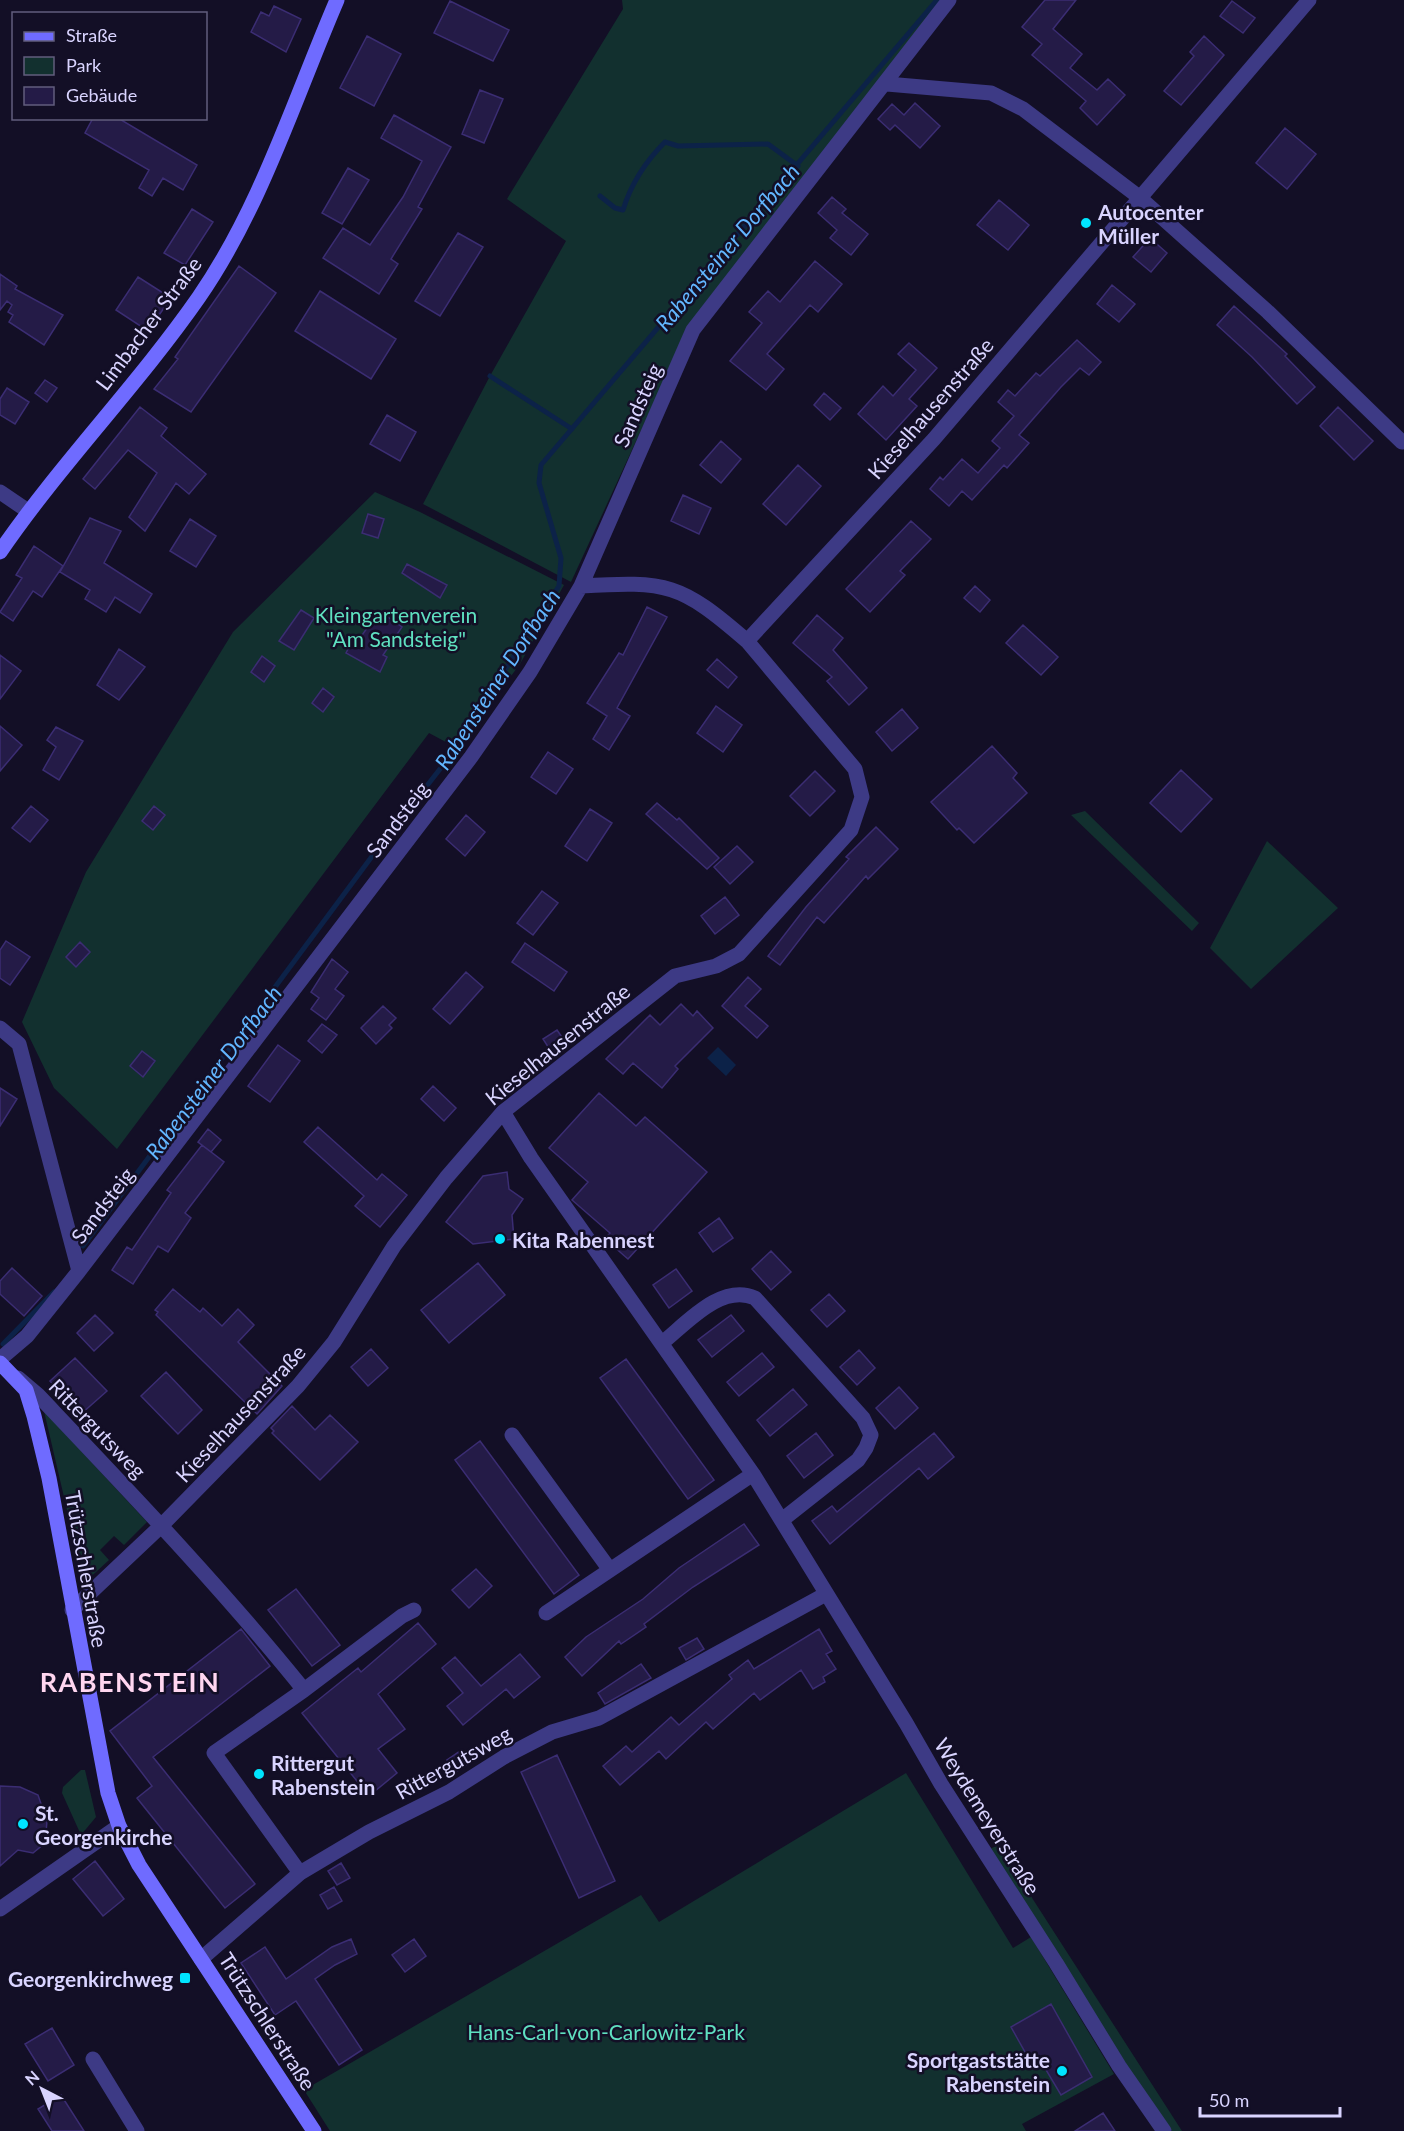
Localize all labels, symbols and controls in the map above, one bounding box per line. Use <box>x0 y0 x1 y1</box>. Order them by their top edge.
legend <box>12 12 207 120</box>
text: Straße <box>66 24 117 46</box>
text: Park <box>66 54 102 76</box>
text: Gebäude <box>66 84 137 106</box>
water label: Rabensteiner Dorfbach <box>649 158 805 336</box>
place label: Autocenter Müller <box>1097 199 1204 248</box>
marker: Autocenter Müller <box>1079 216 1093 230</box>
street label: Limbacher Straße <box>90 251 206 395</box>
street label: Kieselhausenstraße <box>862 332 998 484</box>
street label: Sandsteig <box>608 359 667 451</box>
water label: Rabensteiner Dorfbach <box>429 584 565 774</box>
park label: Kleingartenverein "Am Sandsteig" <box>315 602 477 651</box>
street label: Sandsteig <box>360 776 434 862</box>
street label: Kieselhausenstraße <box>480 978 634 1110</box>
water label: Rabensteiner Dorfbach <box>139 980 287 1164</box>
street label: Sandsteig <box>65 1162 139 1248</box>
place label: Kita Rabennest <box>512 1227 655 1252</box>
marker: Kita Rabennest <box>493 1232 507 1246</box>
street label: Kieselhausenstraße <box>170 1339 310 1487</box>
street label: Rittergutsweg <box>44 1373 152 1483</box>
street label: Trützschlerstraße <box>61 1489 113 1649</box>
district label: RABENSTEIN <box>40 1665 220 1698</box>
street label: Rittergutsweg <box>391 1720 515 1804</box>
street label: Weydemeyerstraße <box>930 1733 1046 1899</box>
place label: Rittergut Rabenstein <box>271 1750 375 1799</box>
marker: Rittergut Rabenstein <box>252 1767 266 1781</box>
place label: St. Georgenkirche <box>35 1800 172 1849</box>
marker: St. Georgenkirche <box>16 1817 30 1831</box>
street label: Trützschlerstraße <box>214 1948 322 2094</box>
place label: Georgenkirchweg <box>8 1966 173 1991</box>
marker: Georgenkirchweg <box>178 1971 192 1985</box>
park label: Hans-Carl-von-Carlowitz-Park <box>467 2019 745 2044</box>
place label: Sportgaststätte Rabenstein <box>907 2047 1050 2096</box>
north arrow <box>12 2059 72 2119</box>
marker: Sportgaststätte Rabenstein <box>1055 2064 1069 2078</box>
text: N <box>21 2066 43 2089</box>
scale bar <box>1200 2080 1340 2118</box>
text: 50 m <box>1209 2089 1249 2111</box>

